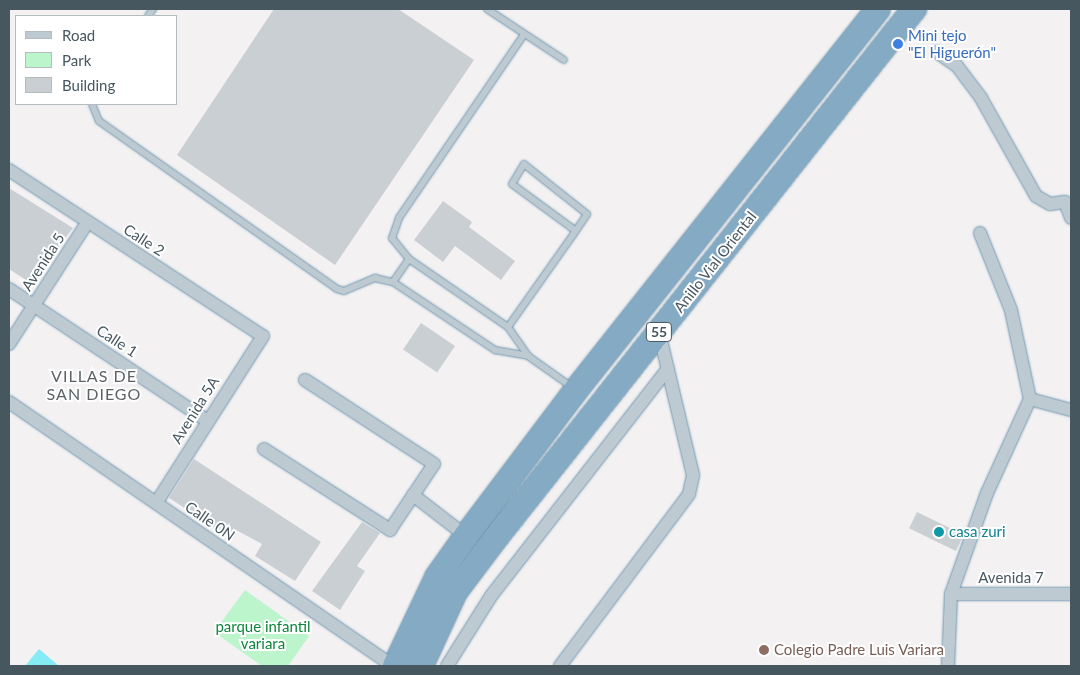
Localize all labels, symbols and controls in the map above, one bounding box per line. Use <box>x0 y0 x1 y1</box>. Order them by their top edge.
legend <box>15 15 178 105</box>
text: Road <box>62 26 95 44</box>
place label: Mini tejo "El Higuerón" <box>908 26 996 61</box>
marker: Mini tejo "El Higuerón" <box>892 38 904 50</box>
text: Park <box>62 51 91 69</box>
text: Building <box>62 76 115 94</box>
street label: Anillo Vial Oriental <box>670 208 760 316</box>
street label: Calle 2 <box>120 220 168 260</box>
street label: Avenida 5 <box>18 230 68 294</box>
street label: Calle 1 <box>93 321 141 361</box>
road number: 55 <box>645 321 673 344</box>
district label: VILLAS DE SAN DIEGO <box>45 366 143 404</box>
street label: Avenida 5A <box>167 373 223 447</box>
street label: Calle 0N <box>182 497 238 545</box>
place label: casa zuri <box>949 523 1006 541</box>
marker: casa zuri <box>933 526 945 538</box>
street label: Avenida 7 <box>978 569 1044 587</box>
park label: parque infantil variara <box>215 617 311 652</box>
place label: Colegio Padre Luis Variara <box>774 641 945 659</box>
marker: Colegio Padre Luis Variara <box>758 644 770 656</box>

